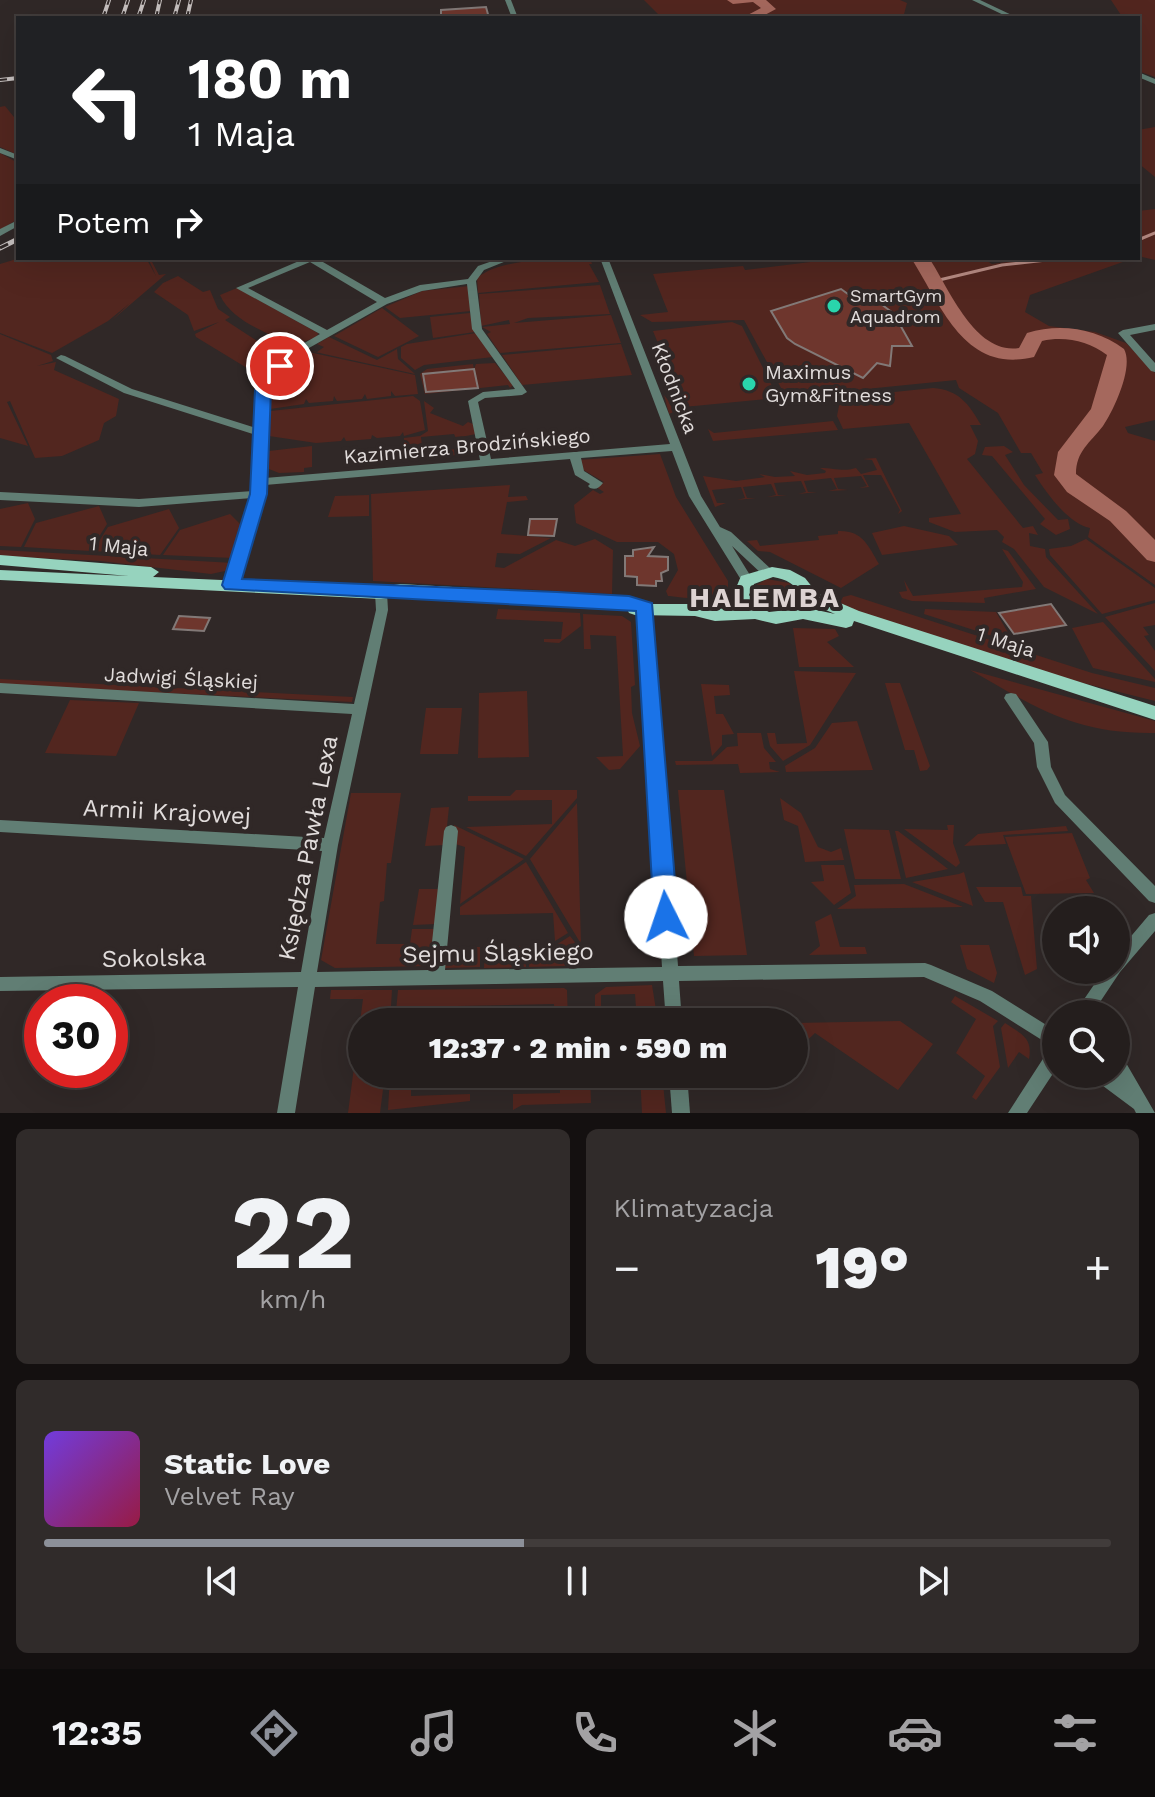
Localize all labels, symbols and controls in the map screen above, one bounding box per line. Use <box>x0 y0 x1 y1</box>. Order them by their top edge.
text: 180 m <box>188 46 352 112</box>
icon: left <box>56 48 160 152</box>
text: 1 Maja <box>188 113 295 155</box>
icon: right <box>166 200 210 244</box>
text: Potem <box>56 205 150 240</box>
place label: SmartGym Aquadrom <box>850 285 942 327</box>
marker: SmartGym Aquadrom <box>825 297 843 315</box>
pin <box>246 332 314 400</box>
street label: Kłodnicka <box>647 339 703 437</box>
icon: arrive <box>258 344 302 388</box>
place label: Maximus Gym&Fitness <box>765 360 892 407</box>
marker: Maximus Gym&Fitness <box>740 375 758 393</box>
street label: Kazimierza Brodzińskiego <box>343 423 591 469</box>
street label: 1 Maja <box>88 531 150 561</box>
district label: HALEMBA <box>689 581 841 614</box>
street label: 1 Maja <box>974 621 1038 663</box>
street label: Jadwigi Śląskiej <box>103 662 259 694</box>
street label: Księdza Pawła Lexa <box>272 733 344 963</box>
street label: Armii Krajowej <box>82 794 252 830</box>
position arrow <box>624 875 708 959</box>
map controls <box>1042 896 1130 1088</box>
button: sound <box>1042 896 1130 984</box>
street label: Sejmu Śląskiego <box>402 937 594 969</box>
street label: Sokolska <box>102 943 206 973</box>
speed limit sign: 30 <box>24 984 128 1088</box>
button: search <box>1042 1000 1130 1088</box>
text: 12:37 · 2 min · 590 m <box>429 1030 727 1065</box>
text: 22 <box>231 1171 355 1293</box>
text: Klimatyzacja <box>614 1193 774 1223</box>
text: 19° <box>815 1232 909 1303</box>
text: − <box>614 1242 640 1294</box>
text: + <box>1084 1242 1111 1294</box>
text: km/h <box>259 1284 326 1314</box>
text: Static Love <box>164 1446 330 1481</box>
text: Velvet Ray <box>164 1481 295 1511</box>
icon: previous <box>200 1559 244 1603</box>
icon: pause <box>555 1559 599 1603</box>
icon: next <box>911 1559 955 1603</box>
icon: directions <box>246 1705 302 1761</box>
icon: music <box>406 1705 462 1761</box>
icon: phone <box>567 1705 623 1761</box>
icon: climate <box>727 1705 783 1761</box>
icon: car <box>887 1705 943 1761</box>
icon: filters <box>1047 1705 1103 1761</box>
text: 12:35 <box>52 1712 142 1754</box>

